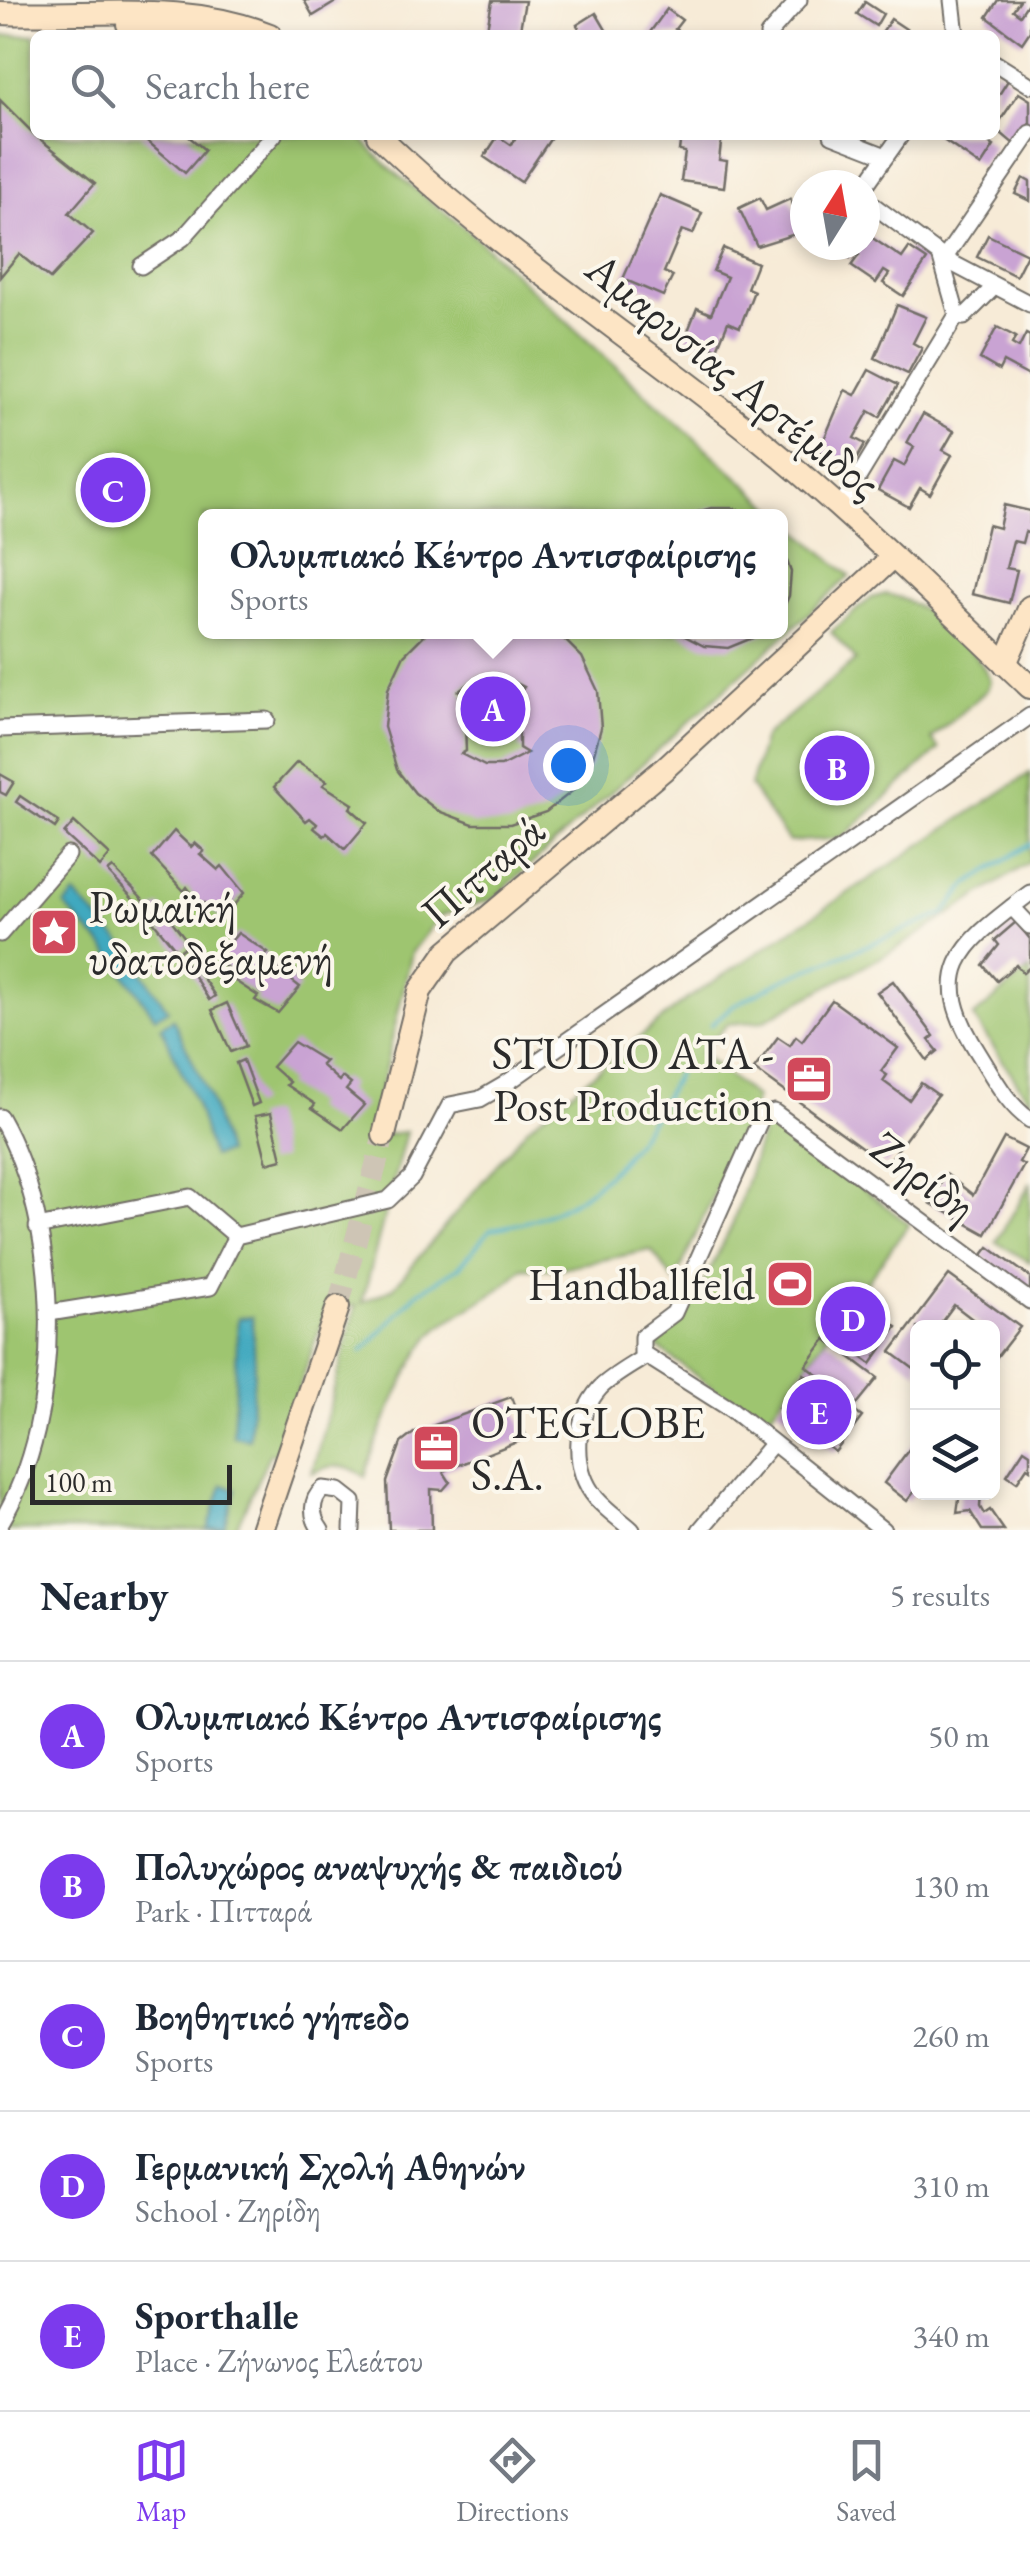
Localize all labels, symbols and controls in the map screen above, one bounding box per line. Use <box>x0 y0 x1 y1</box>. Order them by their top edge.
search box <box>30 30 1000 140</box>
icon: search <box>65 58 120 113</box>
text: Search here <box>145 61 310 110</box>
north arrow <box>790 170 880 260</box>
street label: Αμαρυσίας Αρτέμιδος <box>574 238 893 512</box>
pin: C <box>80 452 146 528</box>
popup <box>198 509 788 639</box>
text: Ολυμπιακό Κέντρο Αντισφαίρισης <box>230 529 756 578</box>
text: Sports <box>230 578 308 620</box>
pin: A <box>460 672 526 746</box>
pin: B <box>804 730 870 806</box>
your location <box>543 740 594 791</box>
street label: Πιτταρά <box>408 801 556 940</box>
place label: Ρωμαϊκή υδατοδεξαμενή <box>89 877 333 987</box>
place icon: Ρωμαϊκή υδατοδεξαμενή <box>28 906 80 958</box>
place label: STUDIO ATA - Post Production <box>491 1024 774 1134</box>
office icon: STUDIO ATA - Post Production <box>783 1053 835 1105</box>
street label: Ζηρίδη <box>860 1118 988 1234</box>
place label: Handballfeld <box>528 1255 755 1313</box>
sports icon: Handballfeld <box>764 1258 816 1310</box>
pin: D <box>820 1282 886 1356</box>
map controls <box>910 1320 1000 1500</box>
button: locate <box>910 1320 1000 1410</box>
pin: E <box>786 1374 852 1450</box>
place label: OTEGLOBE S.A. <box>471 1393 705 1503</box>
button: layers <box>910 1410 1000 1500</box>
office icon: OTEGLOBE S.A. <box>410 1422 462 1474</box>
scale bar <box>30 1460 232 1504</box>
text: 100 m <box>45 1464 113 1500</box>
text: Nearby <box>40 1568 169 1623</box>
text: 5 results <box>890 1574 990 1616</box>
text: Ολυμπιακό Κέντρο Αντισφαίρισης <box>135 1691 661 1740</box>
text: A <box>61 1715 84 1757</box>
text: 50 m <box>928 1715 990 1757</box>
text: Sports <box>135 1740 213 1782</box>
text: Πολυχώρος αναψυχής & παιδιού <box>135 1841 623 1890</box>
text: B <box>62 1865 83 1907</box>
text: 130 m <box>913 1865 990 1907</box>
text: Park · Πιτταρά <box>135 1890 312 1932</box>
text: Βοηθητικό γήπεδο <box>135 1991 409 2040</box>
text: C <box>61 2015 84 2057</box>
text: 260 m <box>913 2015 990 2057</box>
text: Sports <box>135 2040 213 2082</box>
text: Γερμανική Σχολή Αθηνών <box>135 2141 526 2190</box>
text: D <box>60 2165 85 2207</box>
text: 310 m <box>913 2165 990 2207</box>
text: School · Ζηρίδη <box>135 2190 321 2232</box>
text: Sporthalle <box>135 2291 299 2340</box>
text: E <box>63 2315 82 2357</box>
text: 340 m <box>913 2315 990 2357</box>
text: Place · Ζήνωνος Ελεάτου <box>135 2340 423 2382</box>
tab: Map <box>134 2433 189 2529</box>
tab: Directions <box>456 2433 569 2529</box>
tab: Saved <box>836 2433 896 2529</box>

